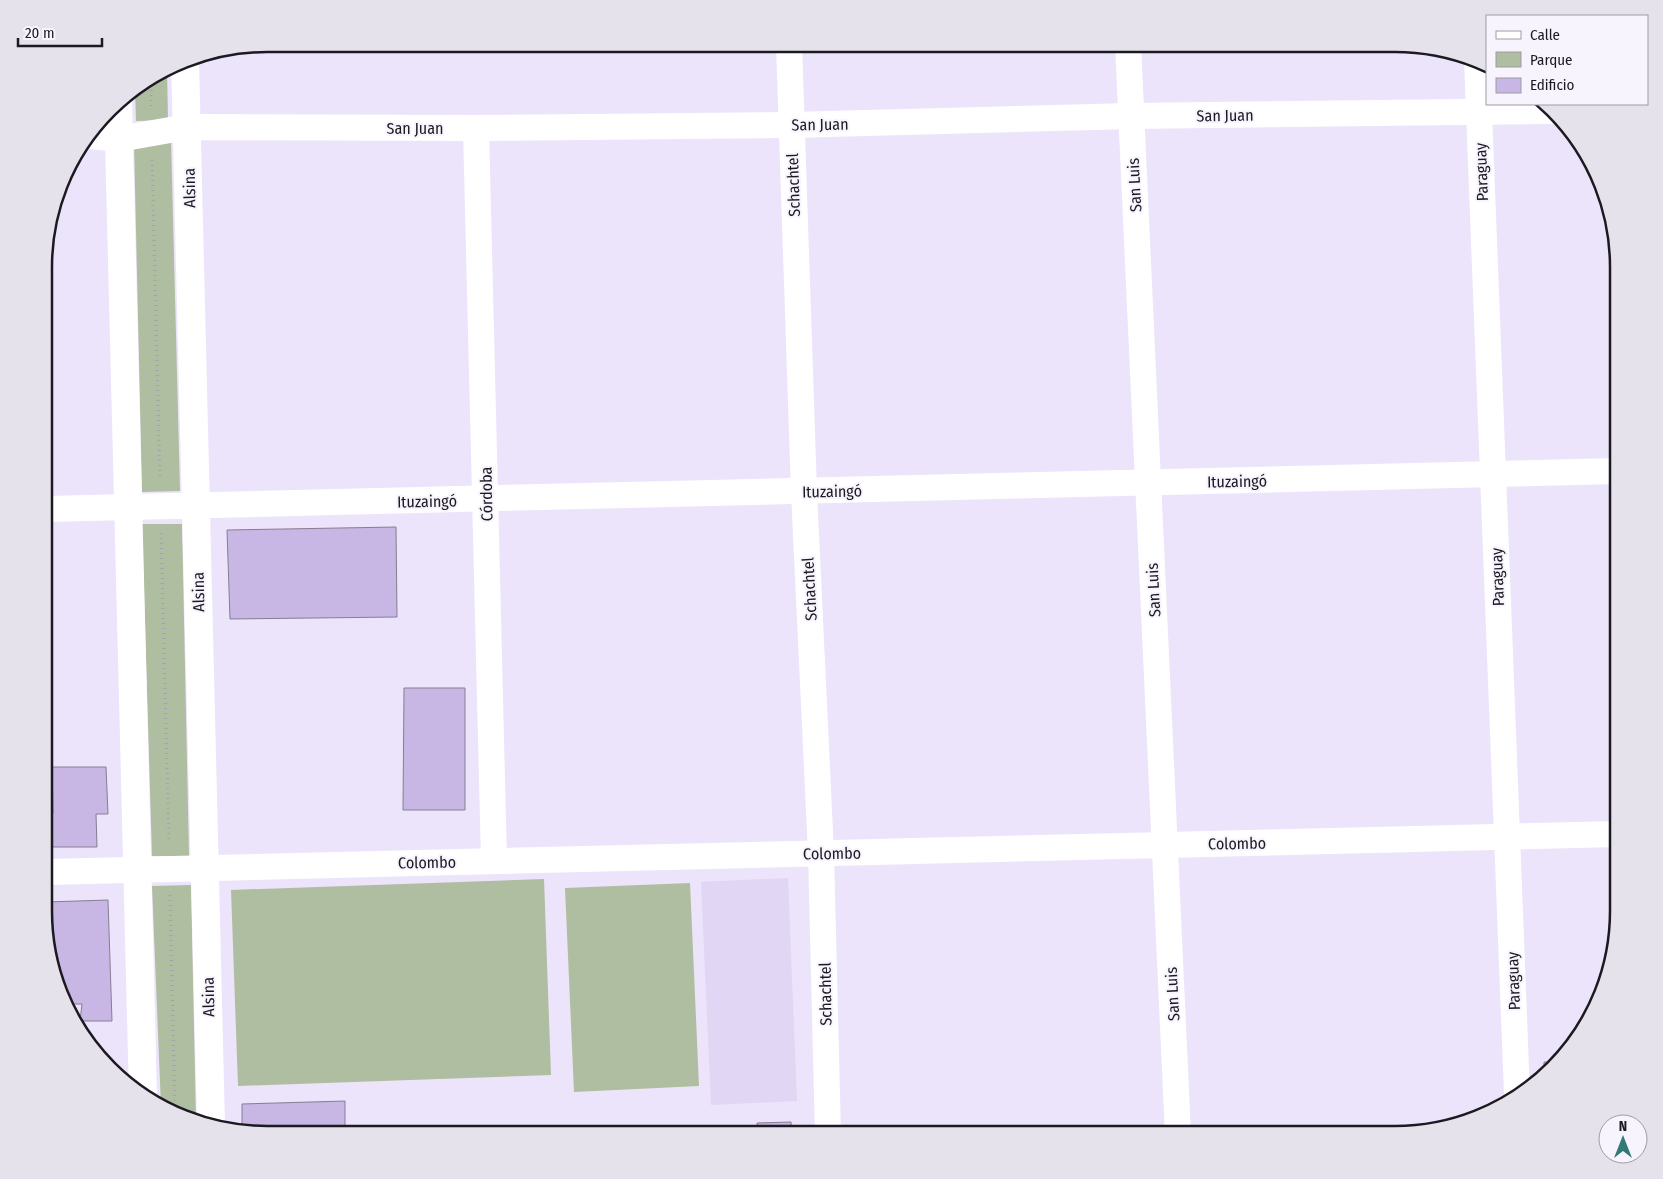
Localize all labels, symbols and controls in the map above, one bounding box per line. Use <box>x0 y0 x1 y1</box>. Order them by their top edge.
scale bar <box>18 15 101 47</box>
legend <box>1486 15 1648 105</box>
text: 20 m <box>25 24 55 42</box>
text: Calle <box>1530 26 1560 44</box>
text: Parque <box>1530 51 1573 69</box>
text: Edificio <box>1530 76 1575 94</box>
street label: San Juan <box>1196 106 1254 125</box>
street label: San Juan <box>791 115 849 134</box>
street label: San Juan <box>387 119 443 138</box>
street label: Paraguay <box>1471 142 1492 202</box>
street label: Schachtel <box>783 153 804 217</box>
street label: San Luis <box>1124 157 1145 212</box>
street label: Alsina <box>180 168 199 208</box>
street label: Córdoba <box>477 466 496 521</box>
street label: Ituzaingó <box>1207 471 1267 492</box>
street label: Ituzaingó <box>802 481 862 502</box>
street label: Ituzaingó <box>397 491 457 512</box>
street label: Paraguay <box>1487 547 1508 607</box>
street label: Schachtel <box>798 557 821 621</box>
street label: San Luis <box>1143 562 1164 617</box>
street label: Alsina <box>189 572 208 612</box>
street label: Colombo <box>1208 833 1266 854</box>
street label: Colombo <box>803 843 861 864</box>
street label: Colombo <box>398 852 456 873</box>
street label: Paraguay <box>1503 951 1524 1011</box>
street label: Schachtel <box>815 962 836 1026</box>
street label: San Luis <box>1162 966 1183 1021</box>
street label: Alsina <box>199 977 218 1017</box>
north arrow <box>1598 1114 1648 1164</box>
text: N <box>1619 1118 1627 1135</box>

